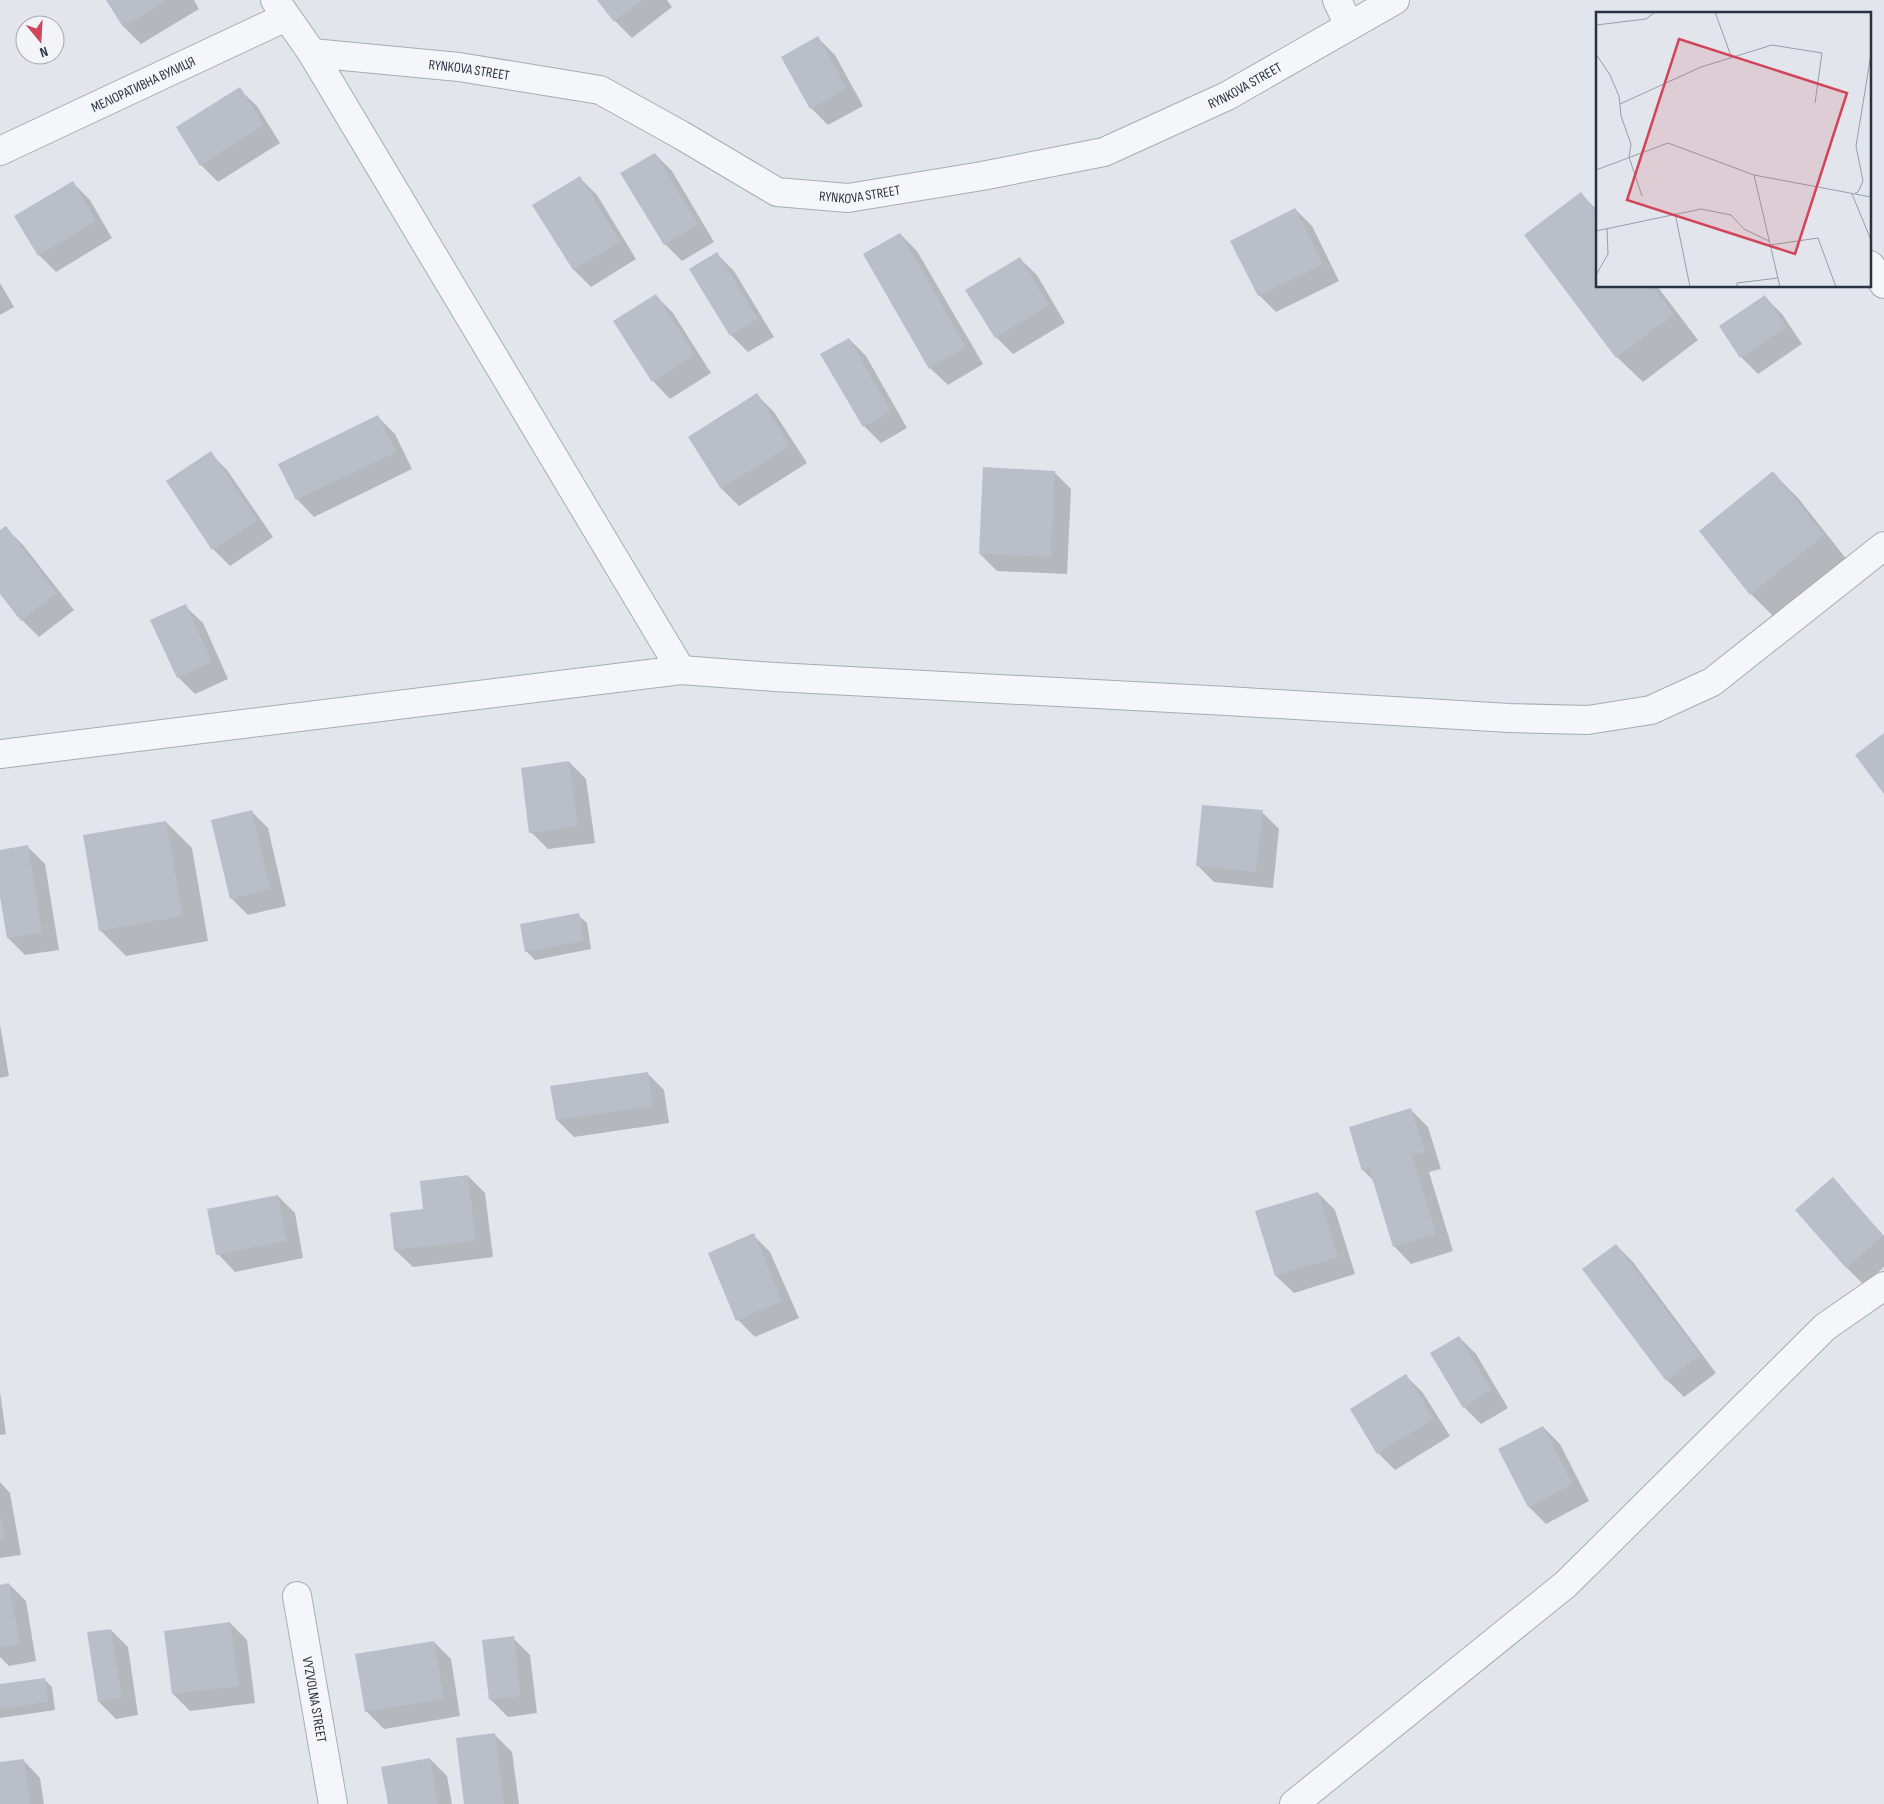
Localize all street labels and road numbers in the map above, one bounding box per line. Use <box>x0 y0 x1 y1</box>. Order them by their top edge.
street label: МЕЛІОРАТИВНА ВУЛИЦЯ <box>89 53 198 116</box>
street label: RYNKOVA STREET <box>428 56 511 84</box>
street label: RYNKOVA STREET <box>1205 58 1285 113</box>
street label: RYNKOVA STREET <box>818 182 902 207</box>
street label: VYZVOLNA STREET <box>299 1655 330 1744</box>

